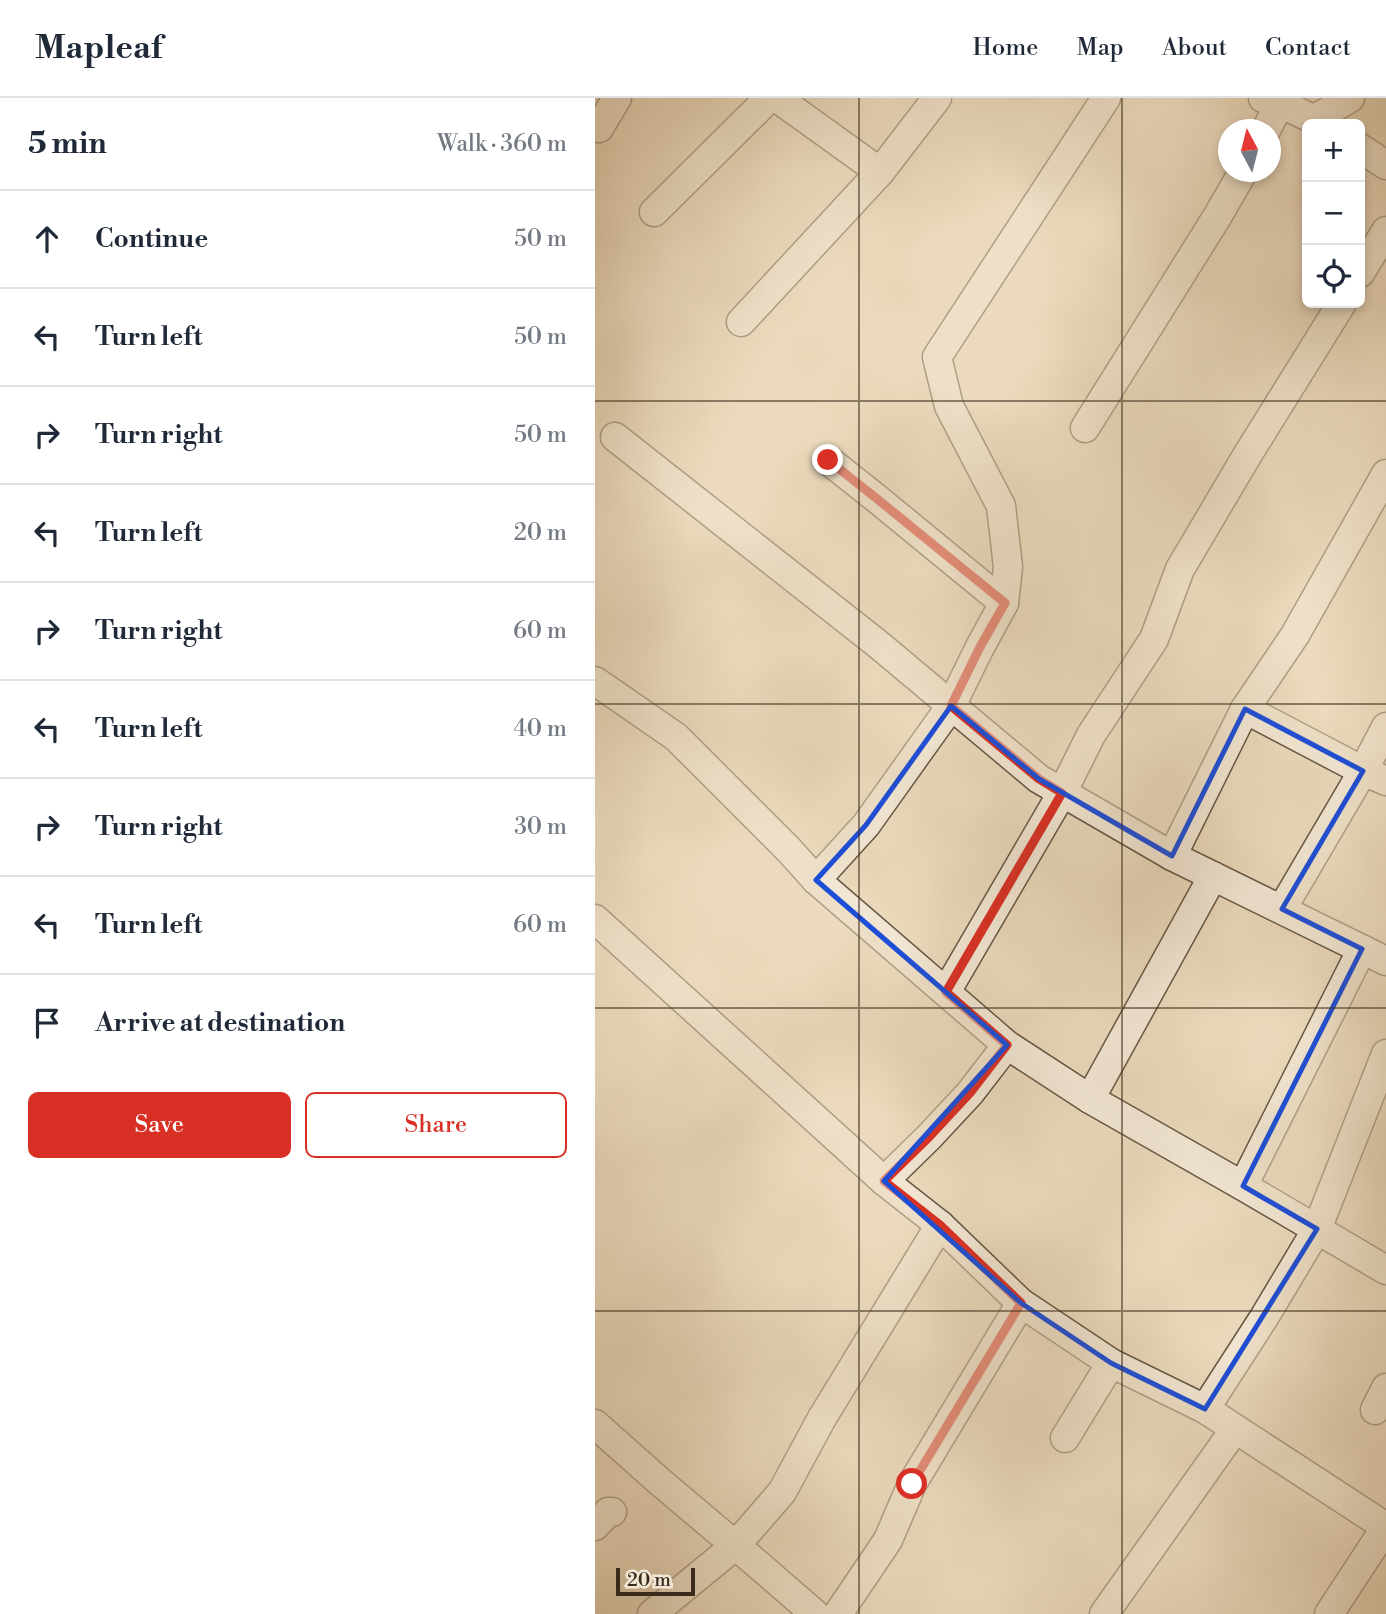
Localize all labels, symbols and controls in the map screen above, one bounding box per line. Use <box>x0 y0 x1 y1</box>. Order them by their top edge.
text: Mapleaf <box>35 28 162 69</box>
text: Home <box>973 33 1038 63</box>
text: Map <box>1076 33 1124 63</box>
text: About <box>1162 33 1227 63</box>
text: Contact <box>1265 33 1351 63</box>
north arrow <box>1218 119 1281 182</box>
map controls <box>1302 119 1365 308</box>
button: + <box>1302 119 1365 182</box>
text: 5 min <box>28 125 107 163</box>
text: Walk · 360 m <box>437 130 567 158</box>
button: − <box>1302 182 1365 245</box>
icon: ahead <box>28 220 66 258</box>
text: Continue <box>95 223 208 255</box>
text: 50 m <box>514 225 567 253</box>
button: locate <box>1302 245 1365 308</box>
icon: left <box>28 318 66 356</box>
text: Turn left <box>95 321 203 353</box>
text: 50 m <box>514 323 567 351</box>
icon: right <box>28 416 66 454</box>
text: Turn right <box>95 419 223 451</box>
text: 50 m <box>514 421 567 449</box>
route end <box>812 444 843 475</box>
icon: left <box>28 514 66 552</box>
text: Turn left <box>95 517 203 549</box>
text: 20 m <box>514 519 567 547</box>
icon: right <box>28 612 66 650</box>
text: Turn right <box>95 615 223 647</box>
text: 60 m <box>513 617 567 645</box>
icon: left <box>28 710 66 748</box>
text: Turn left <box>95 713 203 745</box>
text: 40 m <box>513 715 567 743</box>
icon: right <box>28 808 66 846</box>
text: Turn right <box>95 811 223 843</box>
text: 30 m <box>514 813 567 841</box>
icon: left <box>28 906 66 944</box>
text: Turn left <box>95 909 203 941</box>
text: 60 m <box>513 911 567 939</box>
icon: arrive <box>28 1004 66 1042</box>
text: Arrive at destination <box>95 1007 345 1039</box>
button: Save <box>28 1092 291 1158</box>
button: Share <box>305 1092 567 1158</box>
route start <box>896 1468 927 1499</box>
scale bar <box>616 1565 695 1597</box>
text: 20 m <box>627 1568 671 1592</box>

